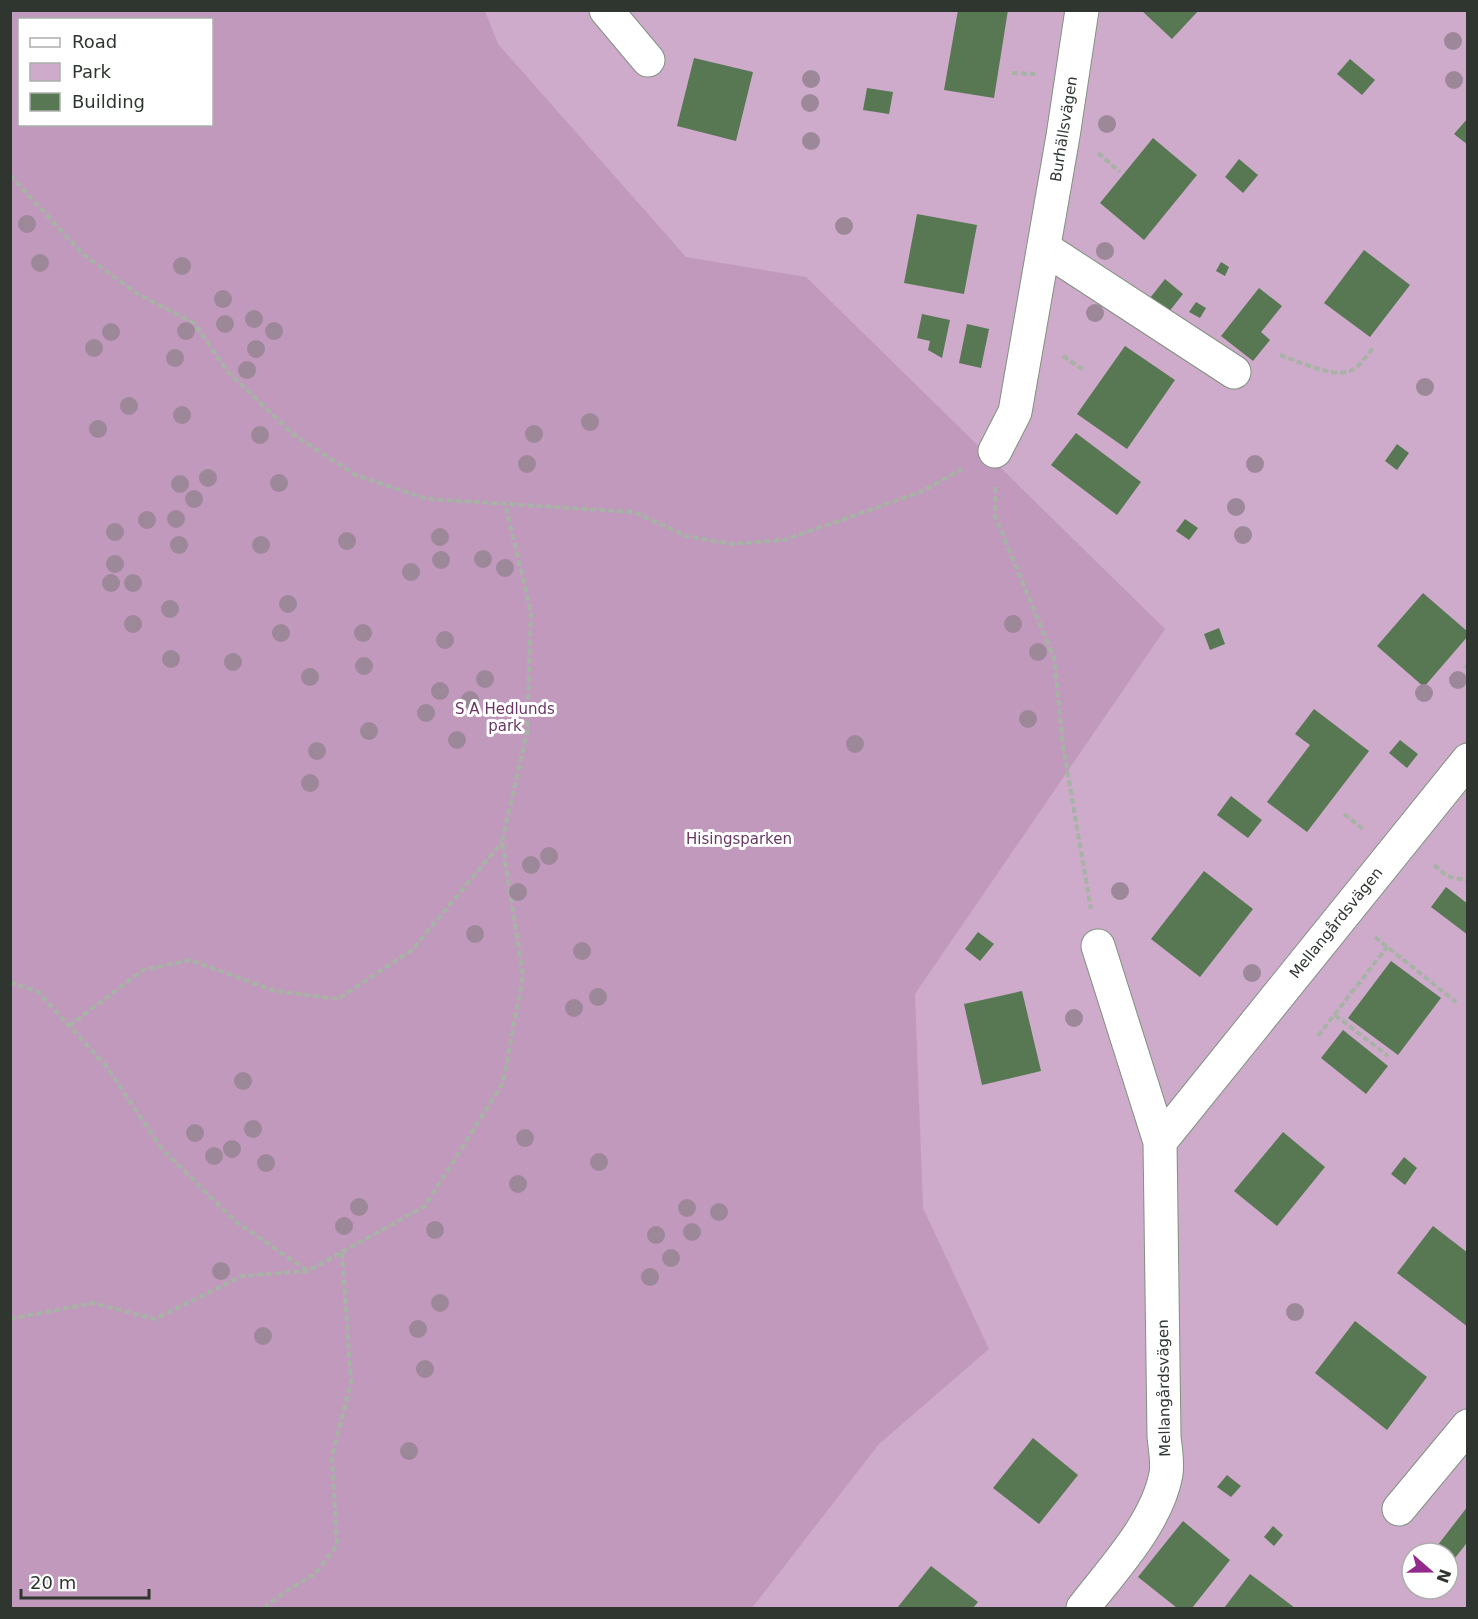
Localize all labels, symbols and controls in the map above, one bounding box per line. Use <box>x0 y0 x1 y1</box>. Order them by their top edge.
legend <box>18 18 213 126</box>
text: Road <box>72 31 117 52</box>
text: Park <box>72 61 111 82</box>
street label: Burhällsvägen <box>1047 75 1081 183</box>
text: Building <box>72 91 145 112</box>
park label: S A Hedlunds park <box>455 700 555 735</box>
park label: Hisingsparken <box>686 830 792 848</box>
street label: Mellangårdsvägen <box>1286 864 1386 982</box>
street label: Mellangårdsvägen <box>1154 1319 1174 1457</box>
north arrow <box>1400 1541 1460 1601</box>
scale bar <box>21 1562 148 1600</box>
text: N <box>1432 1566 1455 1586</box>
text: 20 m <box>30 1572 76 1593</box>

